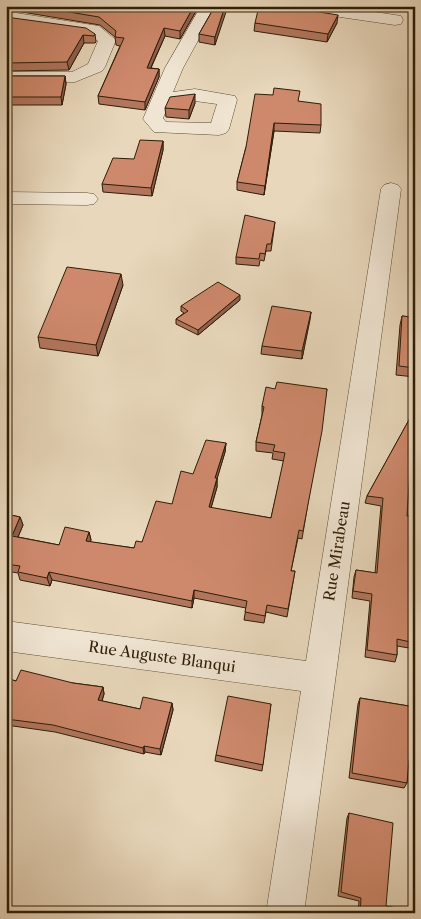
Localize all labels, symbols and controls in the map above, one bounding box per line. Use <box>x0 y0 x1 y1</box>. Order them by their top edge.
street label: Rue Mirabeau <box>319 500 354 602</box>
street label: Rue Auguste Blanqui <box>87 637 237 676</box>

